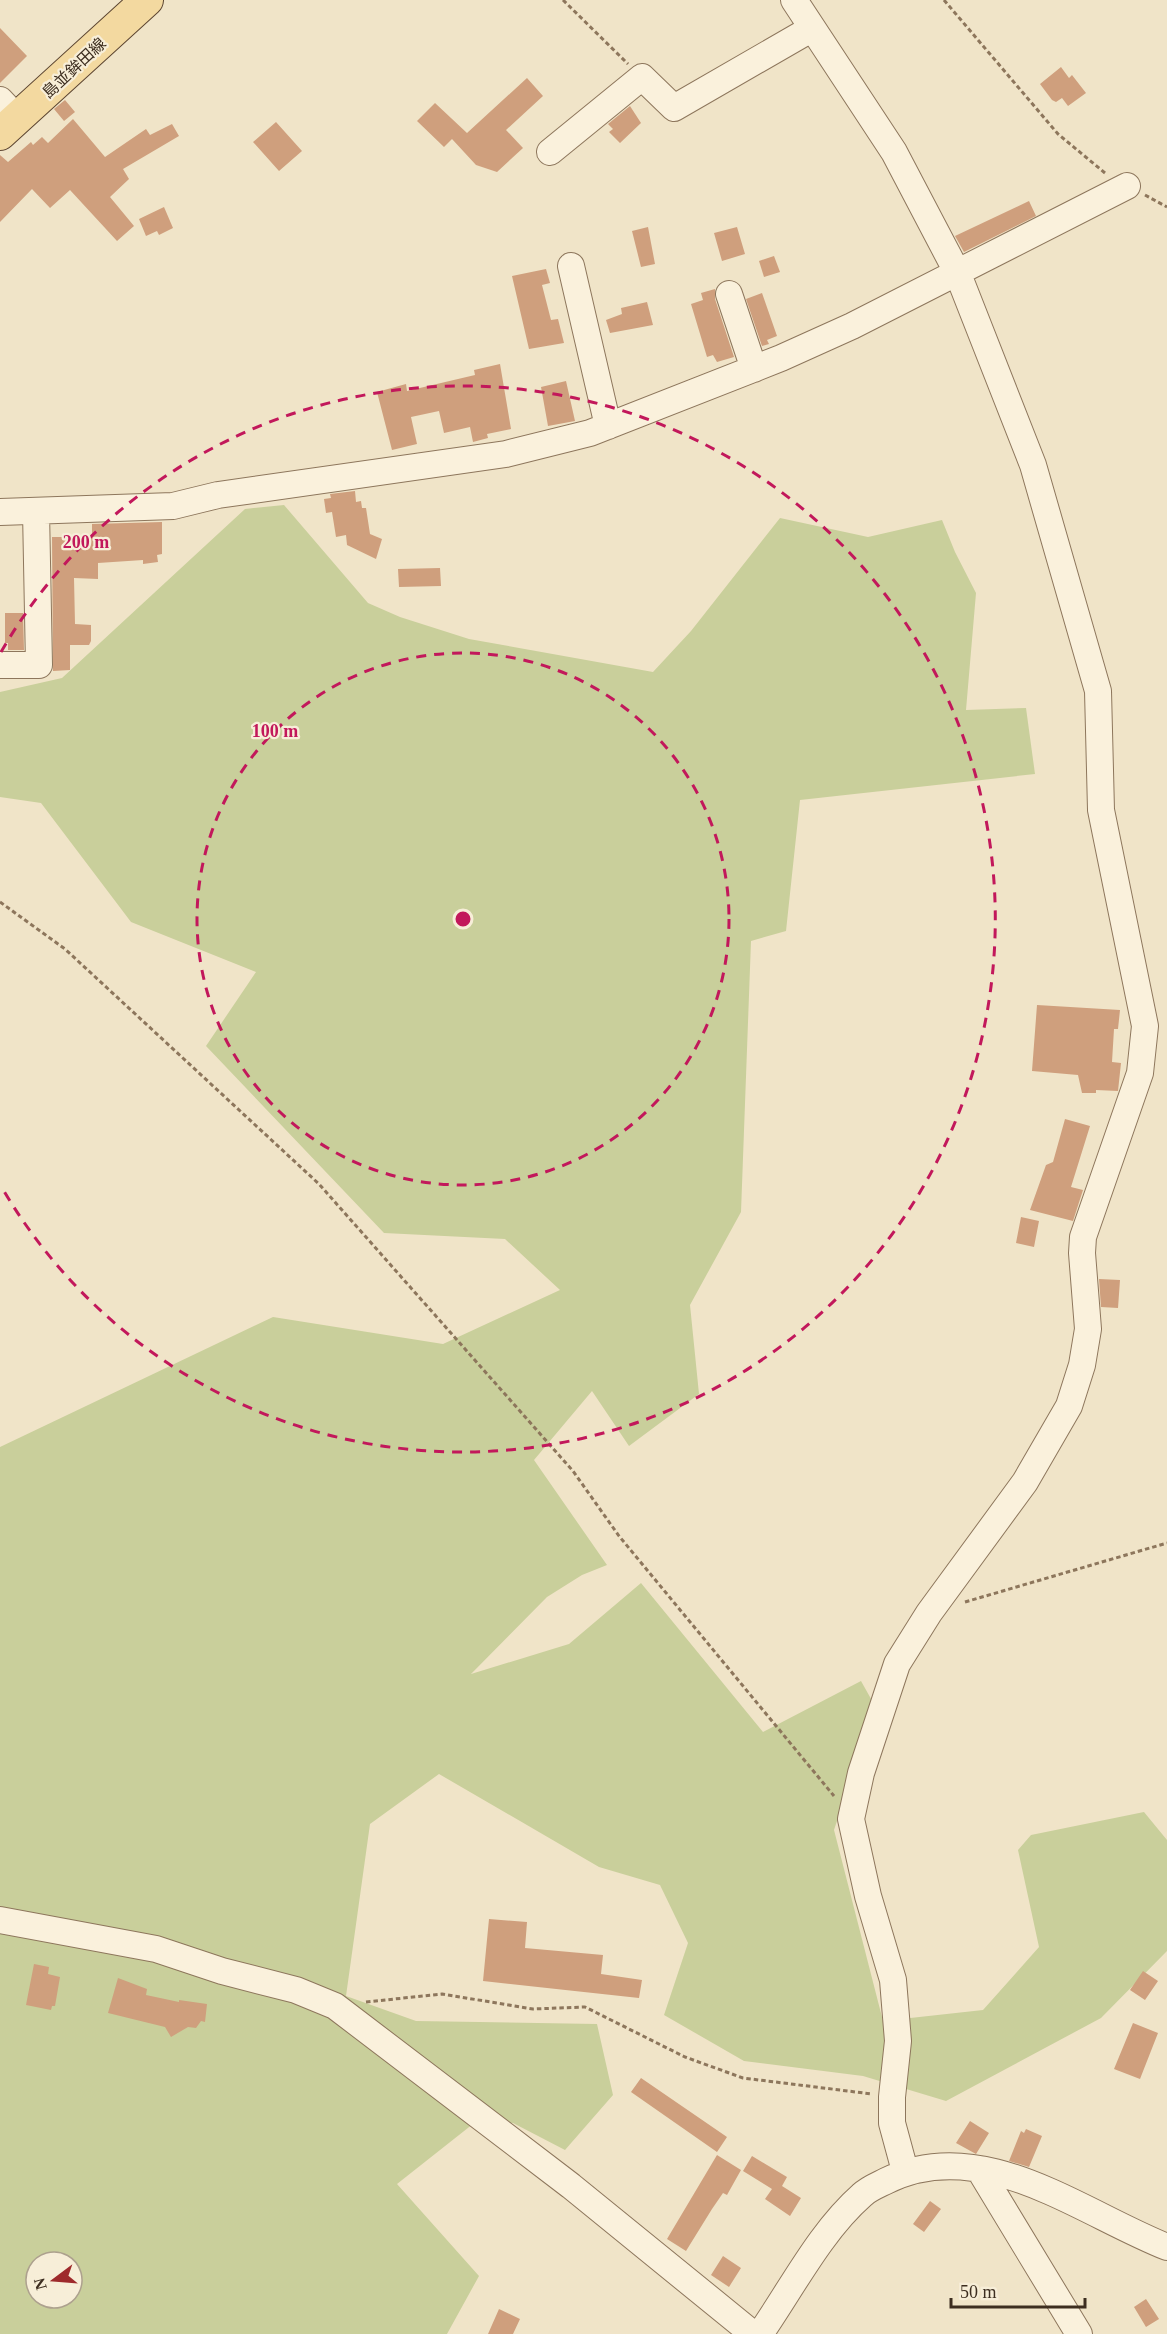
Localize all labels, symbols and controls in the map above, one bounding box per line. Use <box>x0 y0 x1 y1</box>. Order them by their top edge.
street label: 島並鉾田線 <box>39 34 109 102</box>
text: 200 m <box>63 532 109 552</box>
text: 100 m <box>252 721 298 741</box>
centre of rings <box>453 909 473 929</box>
north arrow <box>24 2250 84 2310</box>
scale bar <box>951 2271 1084 2309</box>
text: N <box>30 2276 50 2292</box>
text: 50 m <box>960 2282 997 2302</box>

